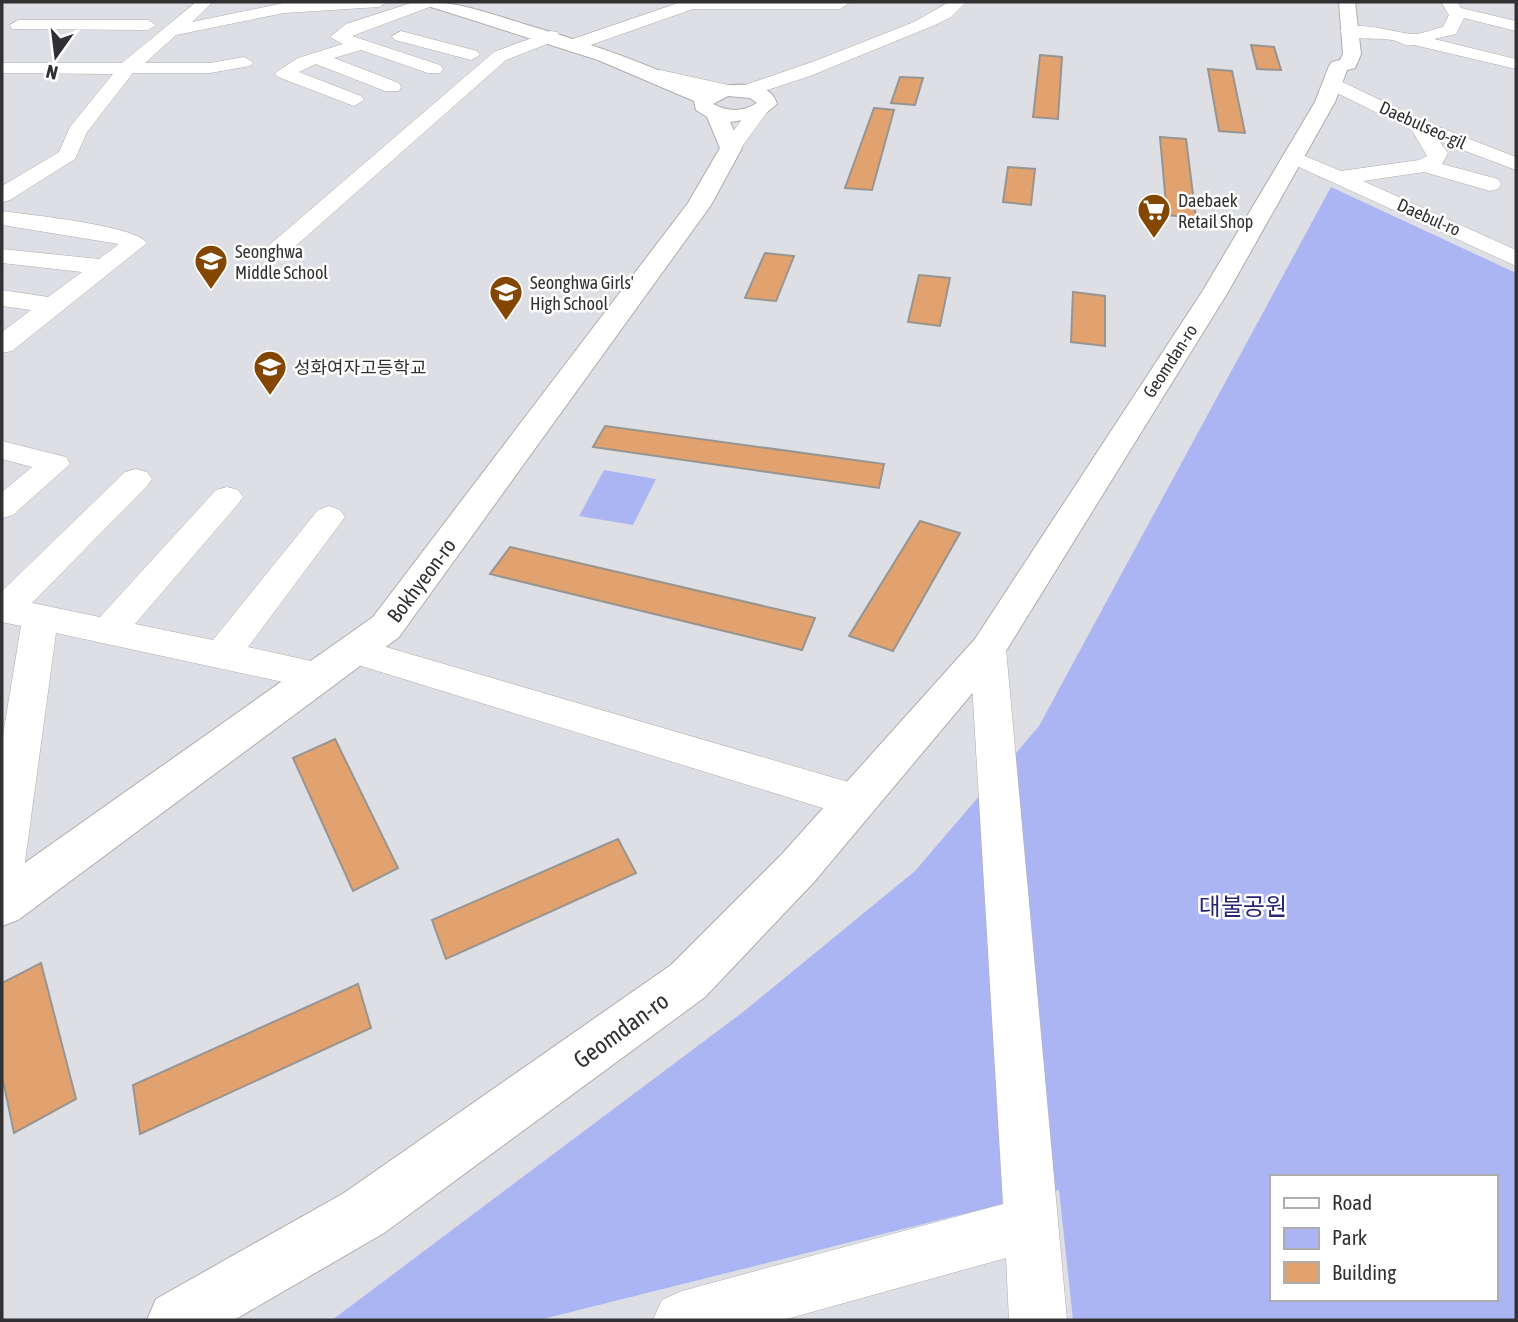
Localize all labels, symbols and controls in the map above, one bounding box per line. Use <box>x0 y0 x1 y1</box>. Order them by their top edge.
north arrow <box>21 21 91 91</box>
text: N <box>44 60 60 85</box>
street label: Daebulseo-gil <box>1376 97 1470 154</box>
place label: Daebaek Retail Shop <box>1178 190 1253 232</box>
supermarket icon: Daebaek Retail Shop <box>1135 191 1173 240</box>
street label: Daebul-ro <box>1394 194 1464 240</box>
place label: Seonghwa Middle School <box>235 241 328 283</box>
school or university icon: Seonghwa Middle School <box>192 242 230 291</box>
place label: Seonghwa Girls' High School <box>530 272 634 314</box>
school or university icon: Seonghwa Girls' High School <box>487 273 525 322</box>
street label: Geomdan-ro <box>1139 320 1201 402</box>
school or university icon: 성화여자고등학교 <box>251 348 289 397</box>
place label: 성화여자고등학교 <box>294 357 426 378</box>
street label: Bokhyeon-ro <box>382 533 460 627</box>
park label: 대불공원 <box>1199 893 1287 920</box>
street label: Geomdan-ro <box>568 987 674 1073</box>
legend <box>1270 1175 1497 1301</box>
text: Road <box>1332 1190 1372 1214</box>
text: Park <box>1332 1225 1367 1249</box>
text: Building <box>1332 1260 1396 1284</box>

